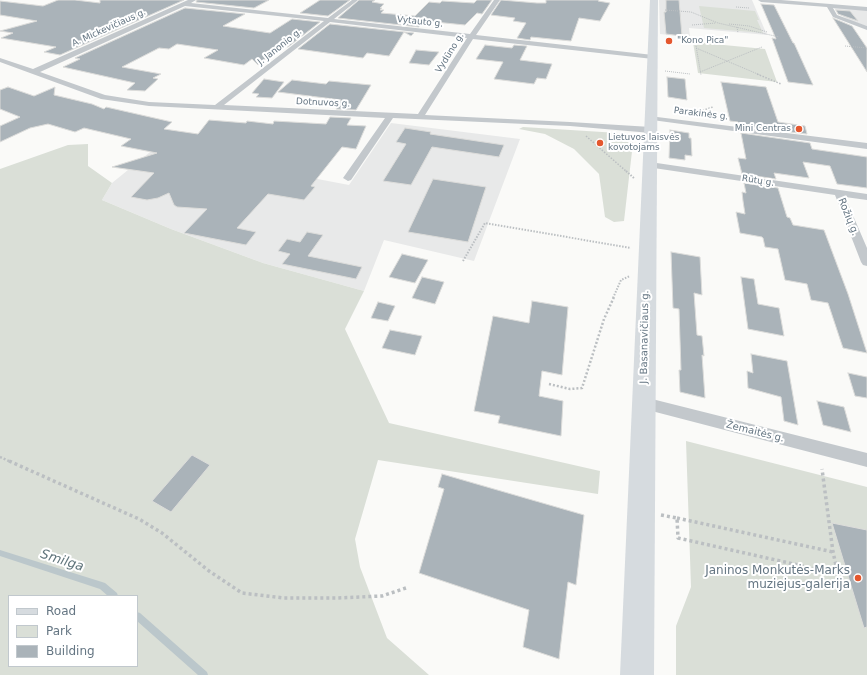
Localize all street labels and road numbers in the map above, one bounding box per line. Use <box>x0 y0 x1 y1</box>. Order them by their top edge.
street label: A. Mickevičiaus g. <box>70 7 148 49</box>
street label: Vytauto g. <box>396 14 444 30</box>
street label: J. Janonio g. <box>256 26 304 68</box>
street label: Vydūno g. <box>433 31 467 75</box>
street label: Dotnuvos g. <box>296 96 350 110</box>
street label: Parakinės g. <box>673 105 729 123</box>
street label: Rūtų g. <box>741 173 775 189</box>
street label: Rožių g. <box>835 196 861 238</box>
street label: J. Basanavičiaus g. <box>638 290 652 384</box>
street label: Žemaitės g. <box>725 419 785 445</box>

